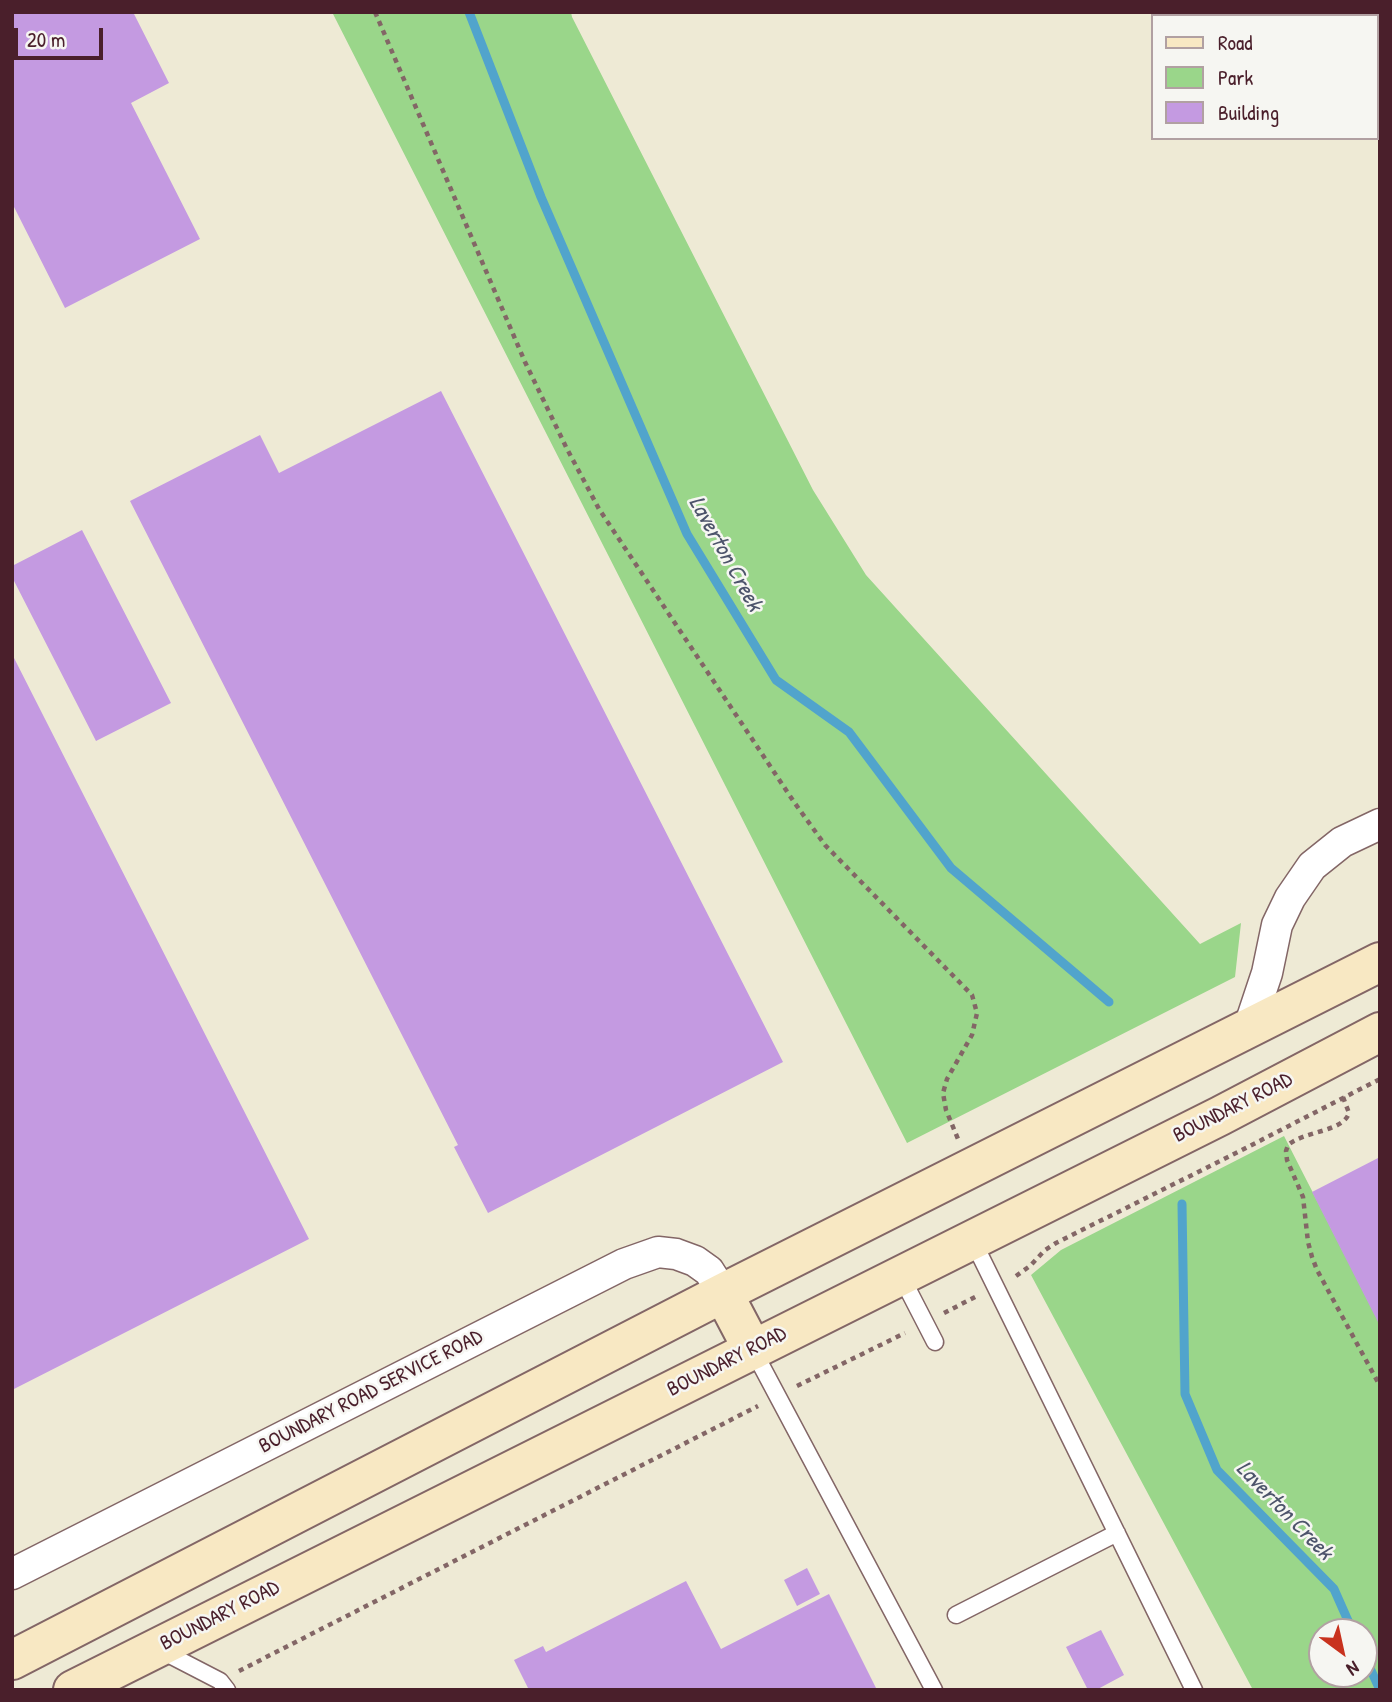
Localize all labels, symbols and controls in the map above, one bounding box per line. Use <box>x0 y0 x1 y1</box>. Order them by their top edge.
scale bar <box>18 14 107 58</box>
legend <box>1150 14 1378 140</box>
text: 20 m <box>27 25 65 54</box>
text: Road <box>1218 28 1252 57</box>
text: Park <box>1218 63 1253 92</box>
text: Building <box>1218 98 1279 127</box>
water label: Laverton Creek <box>682 492 768 616</box>
street label: BOUNDARY ROAD <box>1169 1067 1297 1149</box>
street label: BOUNDARY ROAD <box>663 1321 791 1403</box>
street label: BOUNDARY ROAD SERVICE ROAD <box>255 1325 487 1459</box>
water label: Laverton Creek <box>1230 1456 1338 1566</box>
street label: BOUNDARY ROAD <box>156 1575 284 1657</box>
north arrow <box>1308 1618 1378 1688</box>
text: N <box>1342 1655 1365 1683</box>

